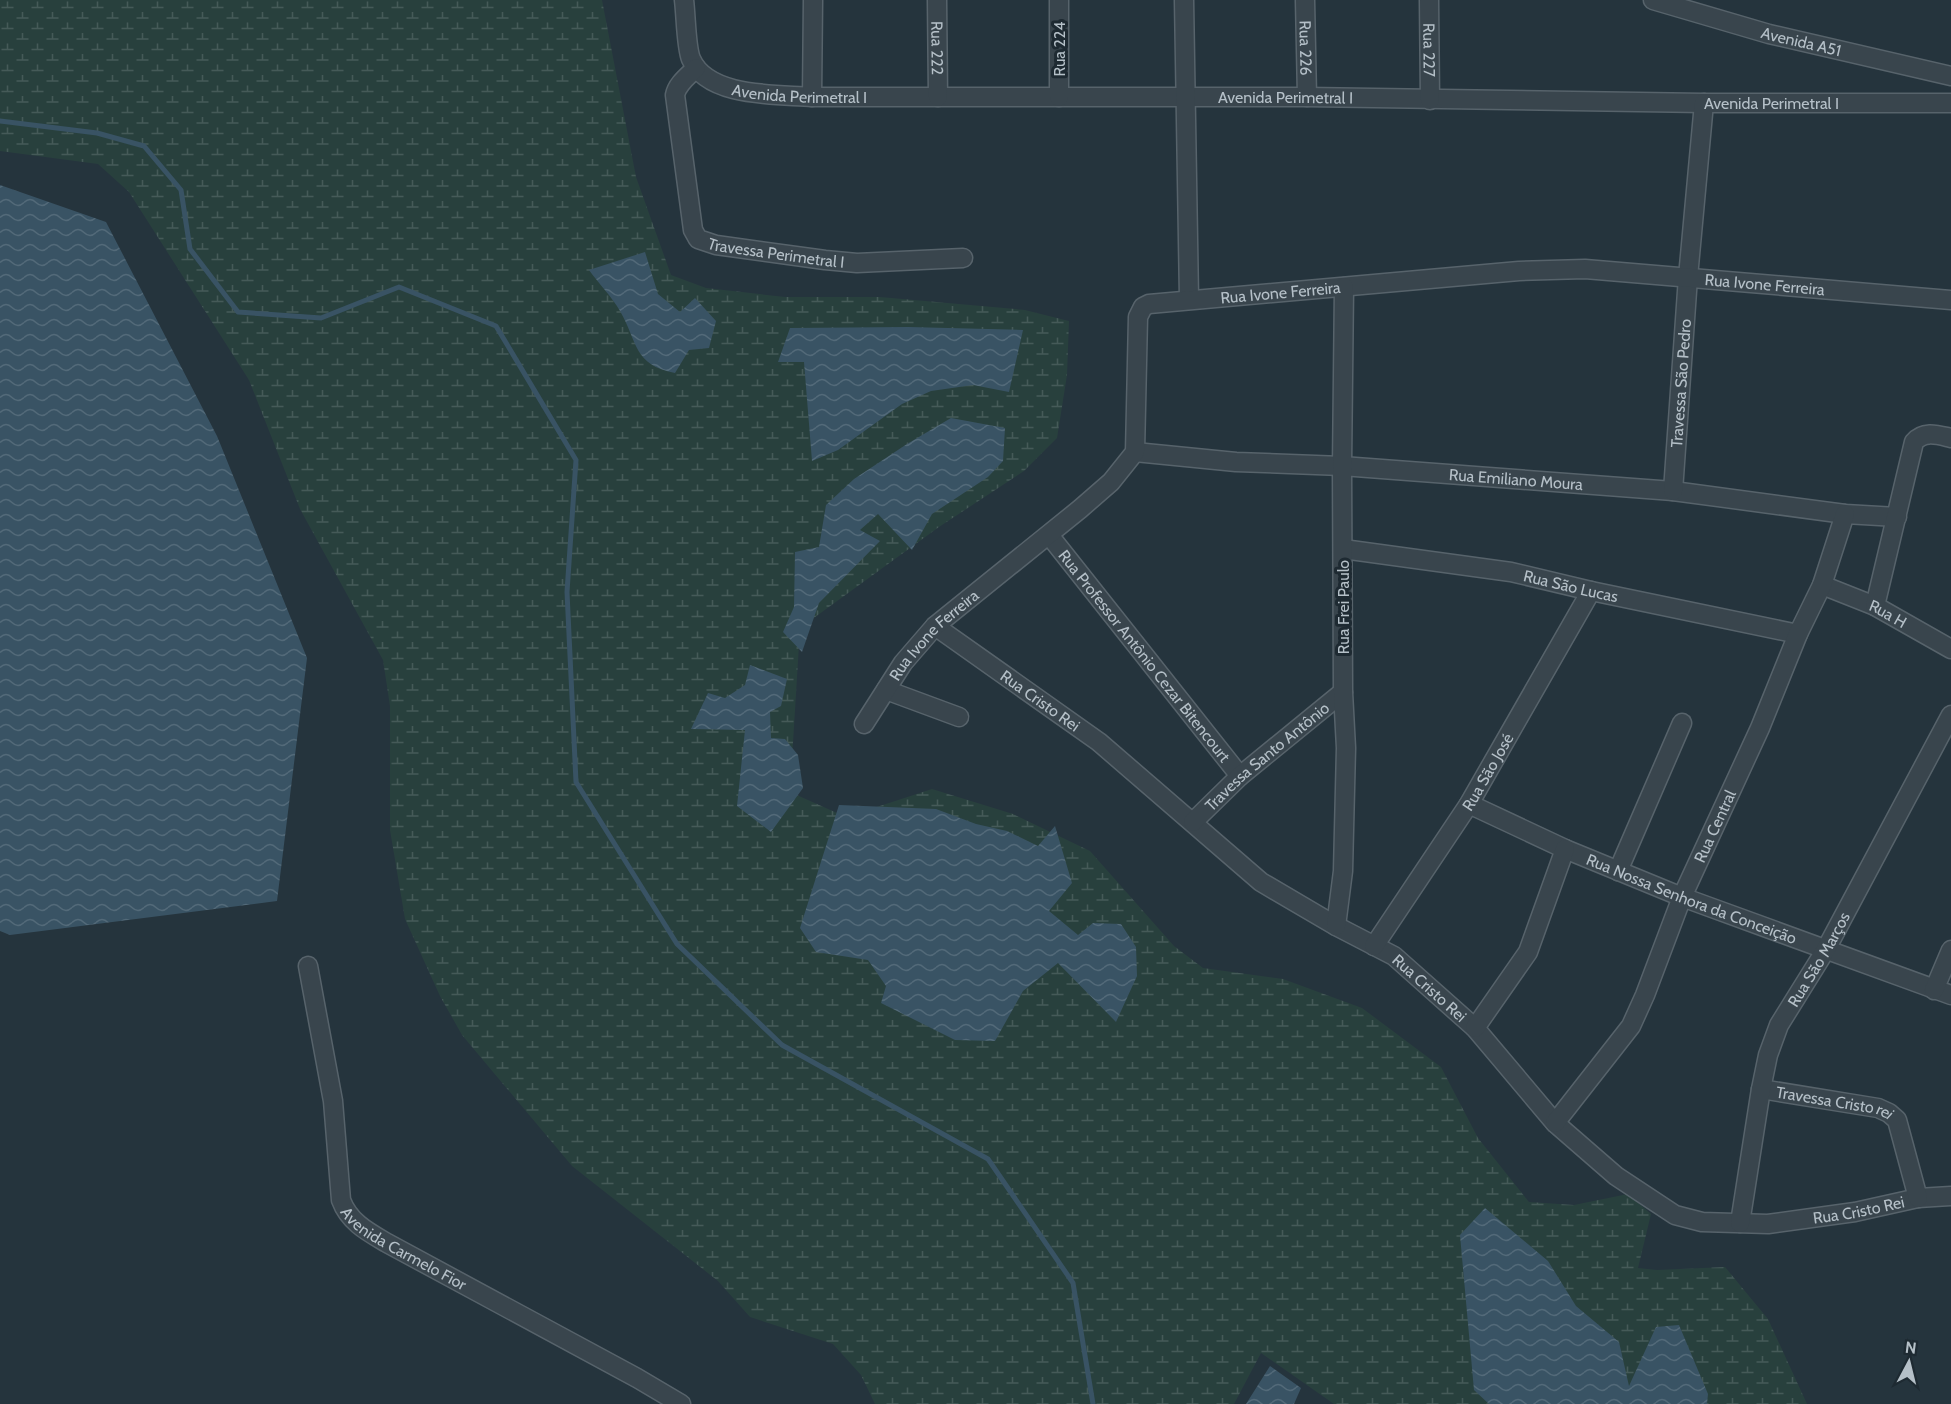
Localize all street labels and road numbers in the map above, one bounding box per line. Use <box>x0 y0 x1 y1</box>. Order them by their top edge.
street label: Rua 226 <box>1296 20 1316 76</box>
street label: Rua 222 <box>928 21 947 75</box>
street label: Rua 224 <box>1050 21 1069 77</box>
street label: Rua 227 <box>1420 23 1439 77</box>
street label: Avenida A51 <box>1759 23 1843 60</box>
street label: Avenida Perimetral I <box>730 80 867 107</box>
street label: Avenida Perimetral I <box>1218 87 1353 107</box>
street label: Avenida Perimetral I <box>1704 94 1839 113</box>
street label: Travessa Perimetral I <box>706 233 845 271</box>
street label: Rua Ivone Ferreira <box>1704 270 1826 299</box>
street label: Rua Ivone Ferreira <box>1220 277 1342 307</box>
street label: Travessa São Pedro <box>1667 318 1695 448</box>
street label: Rua Emiliano Moura <box>1448 465 1584 494</box>
street label: Rua Professor Antônio Cezar Bitencourt <box>1055 546 1235 766</box>
street label: Rua Frei Paulo <box>1334 560 1353 654</box>
street label: Rua São Lucas <box>1522 566 1620 606</box>
street label: Rua Ivone Ferreira <box>885 585 982 684</box>
street label: Rua H <box>1867 595 1910 632</box>
street label: Rua Cristo Rei <box>997 666 1084 735</box>
street label: Travessa Santo Antônio <box>1201 698 1333 815</box>
street label: Rua São José <box>1458 730 1517 814</box>
street label: Rua Central <box>1690 787 1740 865</box>
street label: Rua Nossa Senhora da Conceição <box>1584 849 1800 948</box>
street label: Rua São Marços <box>1783 908 1854 1010</box>
street label: Rua Cristo Rei <box>1389 950 1471 1026</box>
street label: Travessa Cristo rei <box>1775 1082 1898 1123</box>
street label: Rua Cristo Rei <box>1812 1192 1906 1227</box>
street label: Avenida Carmelo Fior <box>337 1203 471 1294</box>

